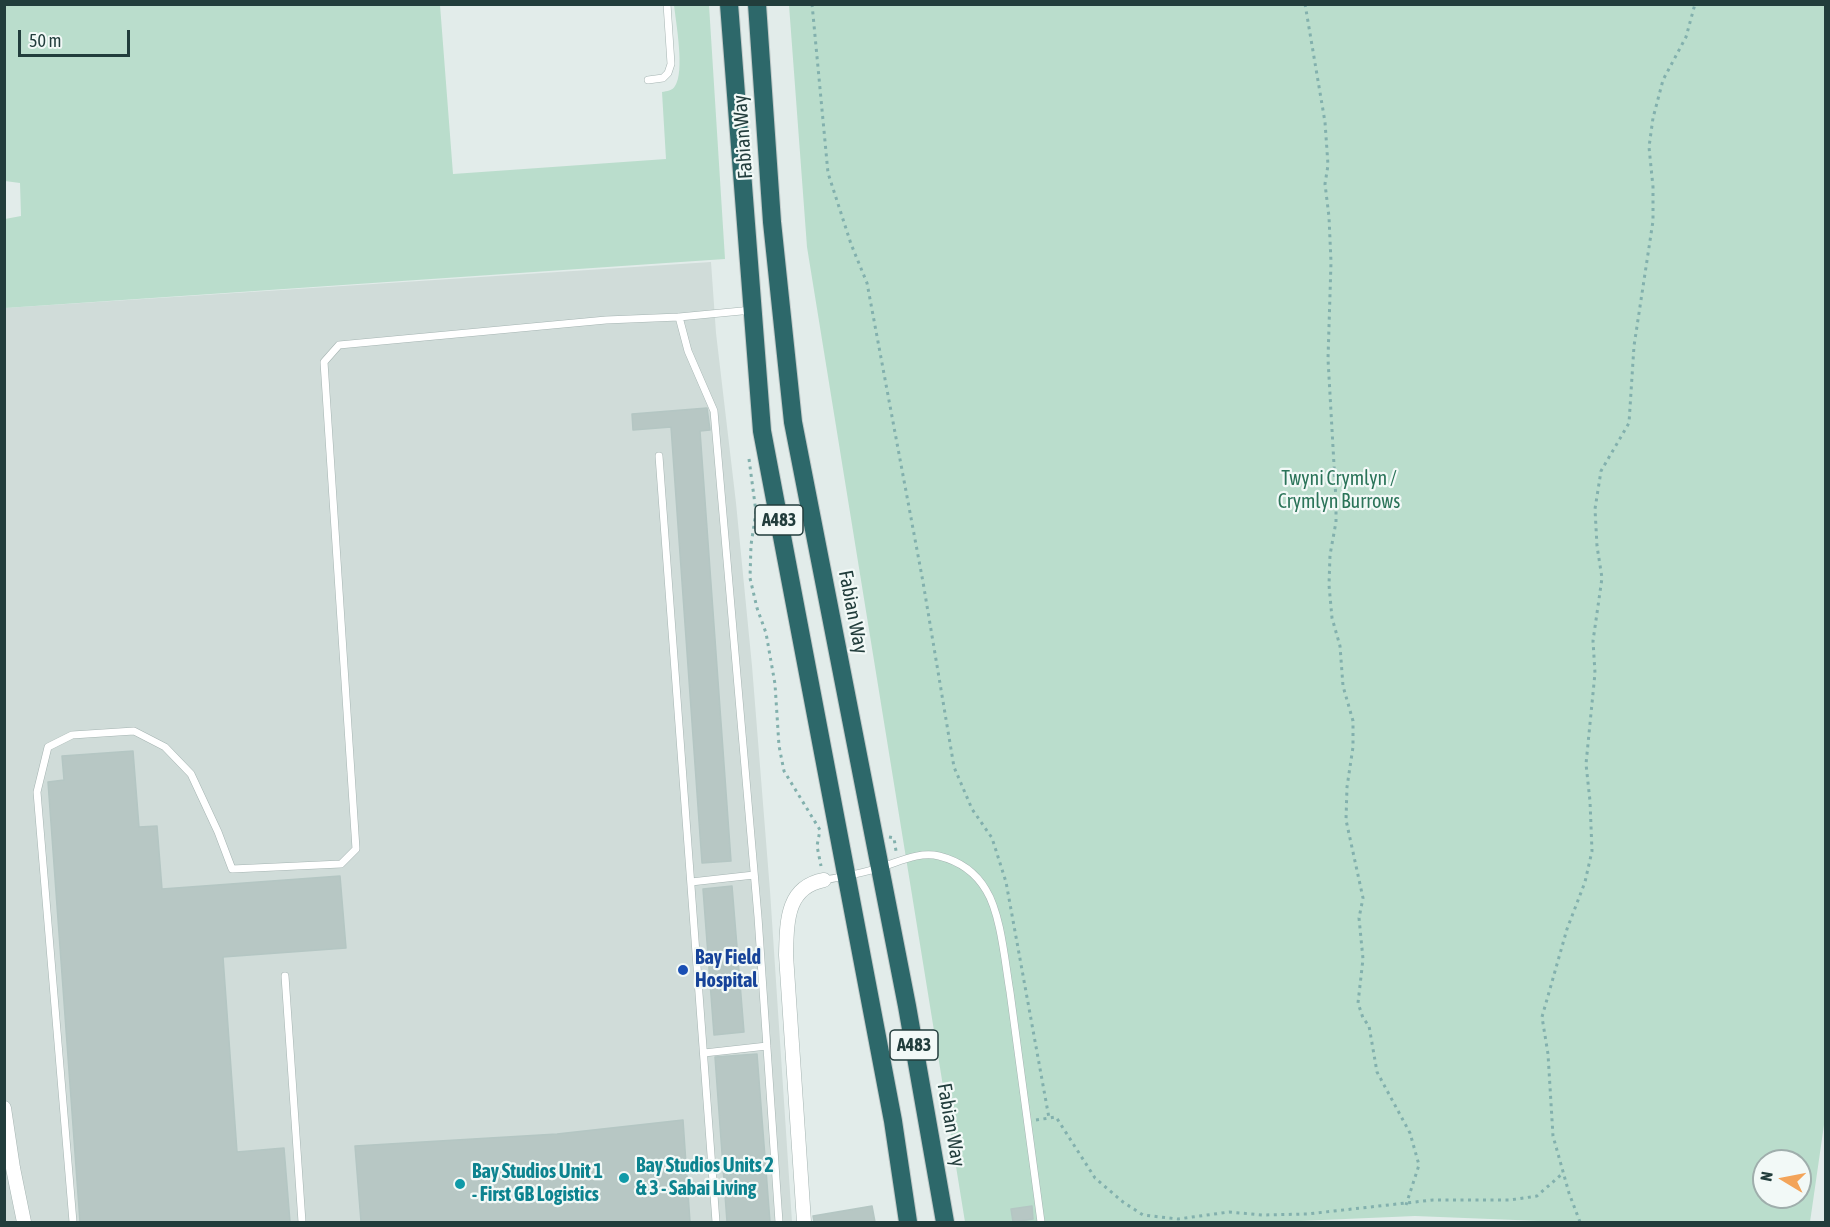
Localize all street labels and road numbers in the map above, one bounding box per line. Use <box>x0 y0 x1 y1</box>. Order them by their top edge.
street label: Fabian Way <box>728 94 758 180</box>
road number: A483 <box>755 505 803 535</box>
street label: Fabian Way <box>833 568 873 656</box>
road number: A483 <box>890 1030 938 1060</box>
street label: Fabian Way <box>932 1081 970 1169</box>

